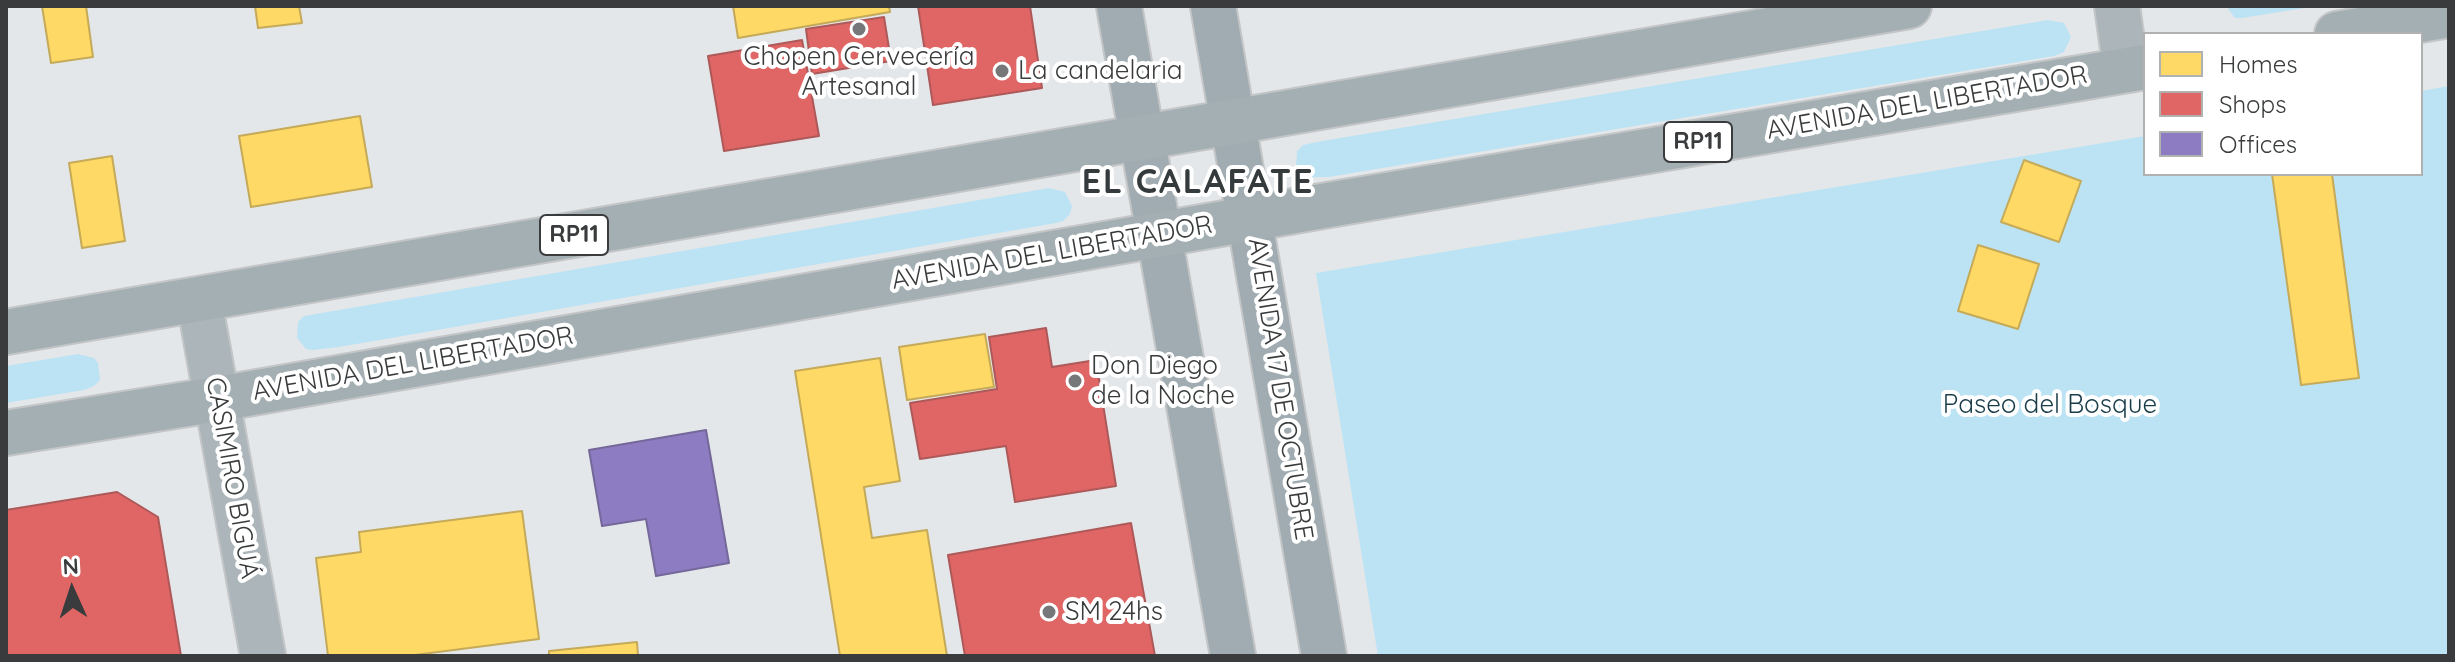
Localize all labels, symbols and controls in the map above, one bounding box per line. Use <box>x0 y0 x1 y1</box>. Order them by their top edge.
marker: Chopen Cervecería Artesanal <box>850 20 868 38</box>
legend <box>2143 32 2423 176</box>
place label: Chopen Cervecería Artesanal <box>744 41 974 102</box>
text: Homes <box>2219 49 2297 79</box>
place label: La candelaria <box>1018 55 1182 87</box>
street label: AVENIDA DEL LIBERTADOR <box>1764 59 2090 147</box>
marker: La candelaria <box>993 62 1011 80</box>
text: Shops <box>2219 89 2286 119</box>
road number: RP11 <box>1664 122 1732 162</box>
text: Offices <box>2219 129 2297 159</box>
district label: EL CALAFATE <box>1082 163 1314 203</box>
street label: AVENIDA DEL LIBERTADOR <box>889 209 1215 297</box>
road number: RP11 <box>540 215 608 255</box>
street label: AVENIDA 17 DE OCTUBRE <box>1241 236 1319 542</box>
street label: AVENIDA DEL LIBERTADOR <box>250 320 576 408</box>
place label: Don Diego de la Noche <box>1091 350 1235 412</box>
marker: Don Diego de la Noche <box>1066 372 1084 390</box>
street label: CASIMIRO BIGUÁ <box>199 375 265 581</box>
park label: Paseo del Bosque <box>1943 389 2157 421</box>
north arrow <box>32 550 112 630</box>
text: N <box>62 552 80 580</box>
place label: SM 24hs <box>1065 596 1163 628</box>
marker: SM 24hs <box>1040 603 1058 621</box>

